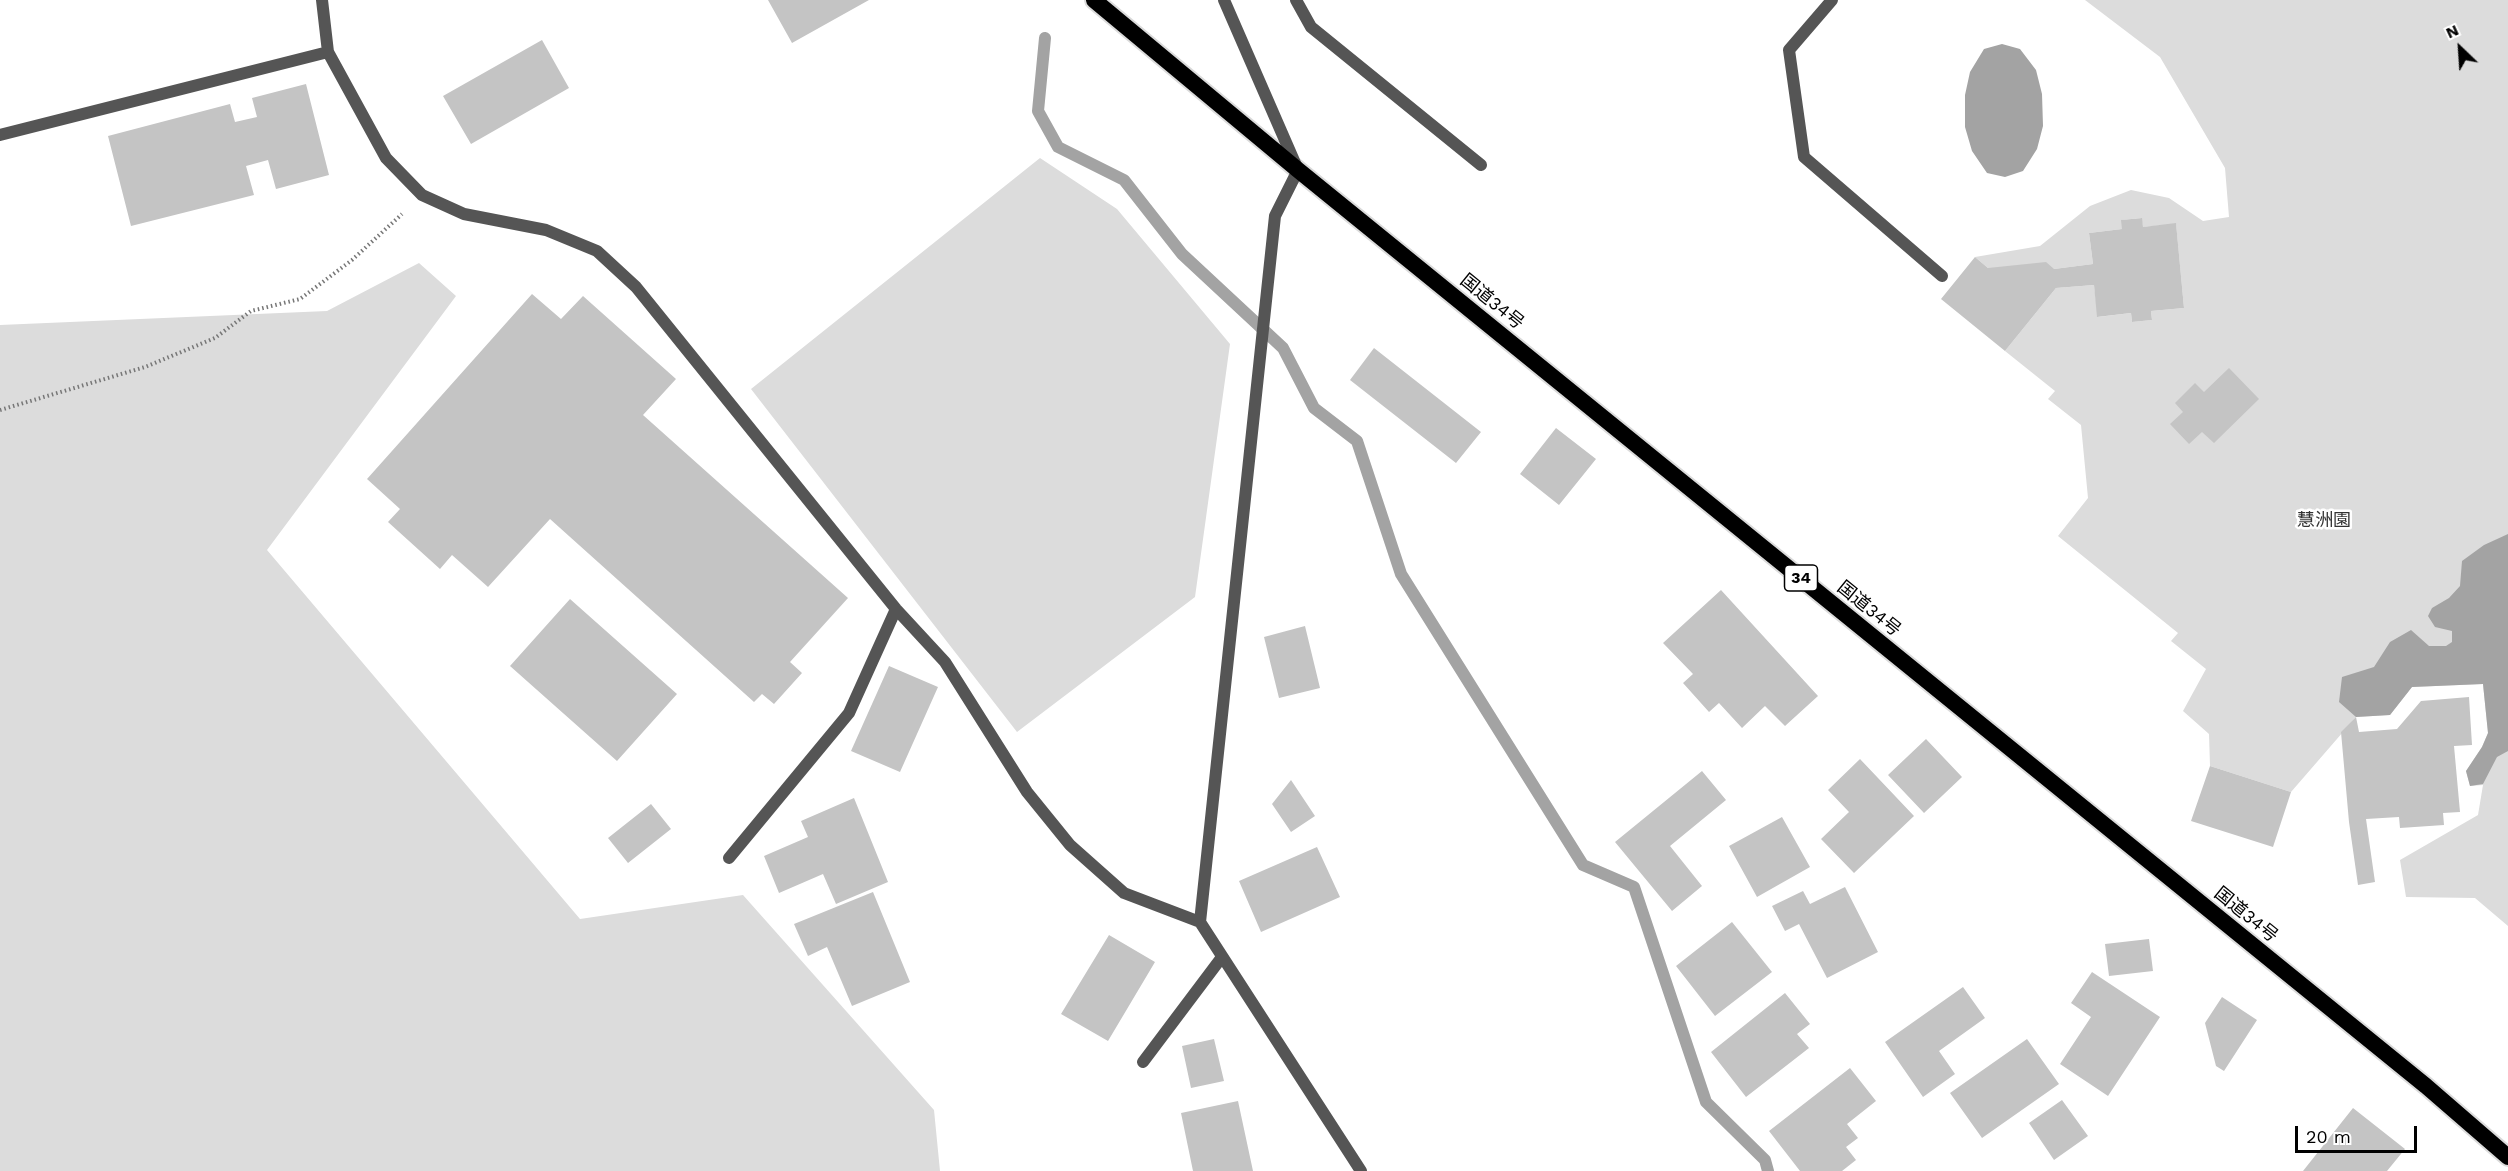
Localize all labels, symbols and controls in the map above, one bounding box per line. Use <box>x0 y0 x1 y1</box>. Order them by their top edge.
north arrow <box>2430 18 2490 78</box>
text: N <box>2443 20 2462 42</box>
street label: 国道34号 <box>1456 270 1528 334</box>
park label: 慧洲園 <box>2297 510 2351 532</box>
road number: 34 <box>1784 565 1818 591</box>
street label: 国道34号 <box>1833 577 1905 641</box>
street label: 国道34号 <box>2210 883 2282 947</box>
scale bar <box>2298 1114 2420 1152</box>
text: 20 m <box>2306 1126 2351 1147</box>

